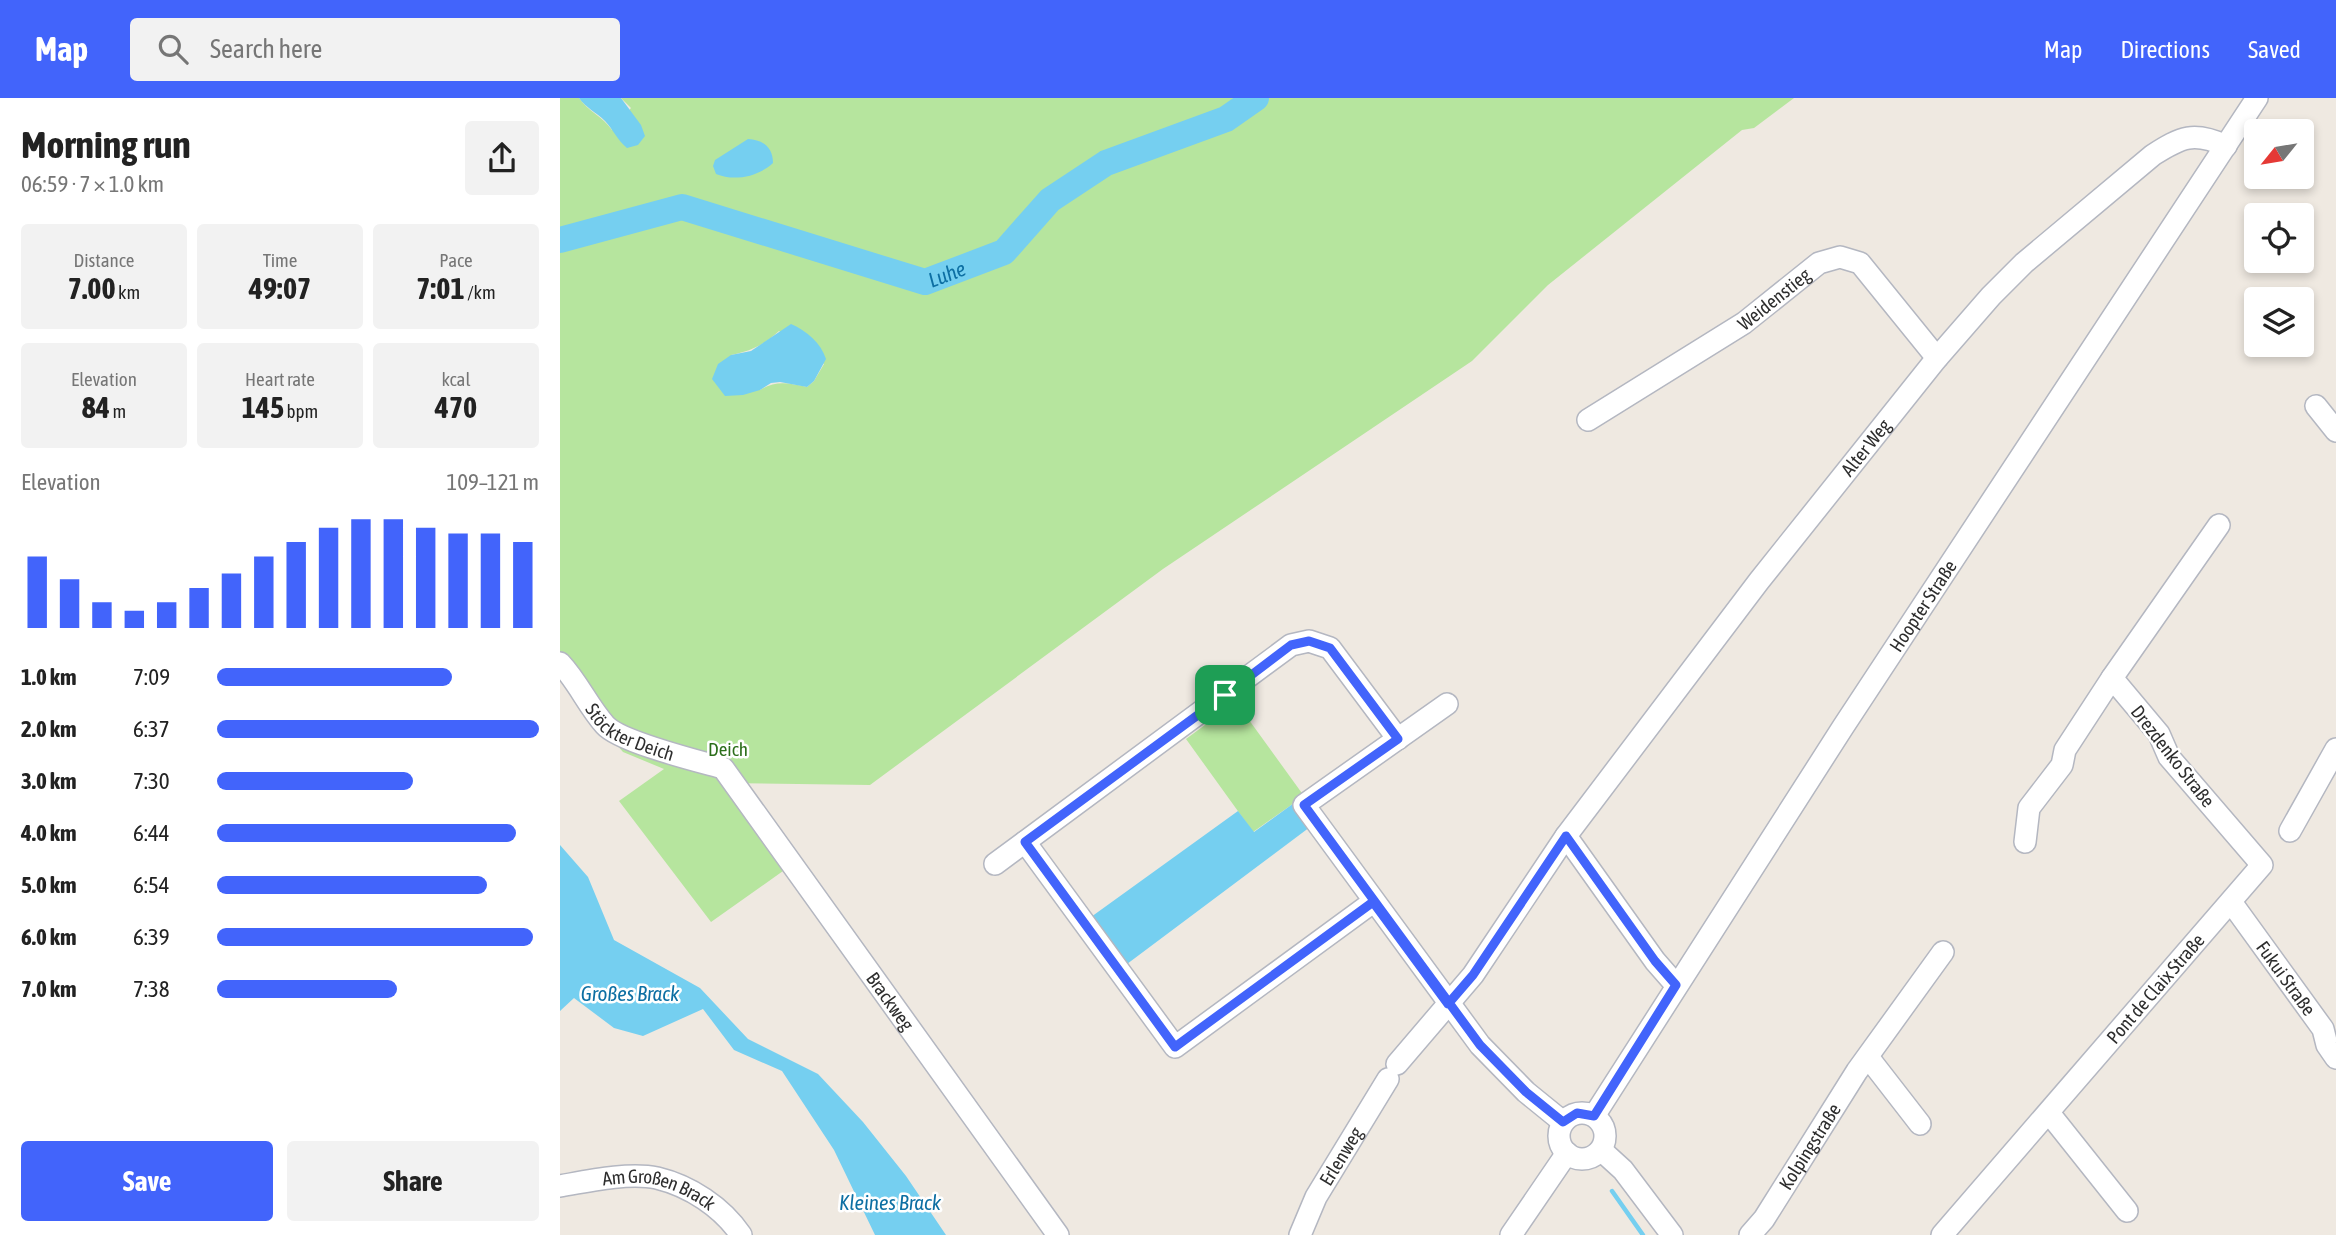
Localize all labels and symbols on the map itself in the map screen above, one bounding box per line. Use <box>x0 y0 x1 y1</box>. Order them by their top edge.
north arrow <box>2244 119 2314 189</box>
water label: Luhe <box>925 256 969 292</box>
street label: Weidenstieg <box>1733 263 1815 335</box>
street label: Alter Weg <box>1836 414 1895 480</box>
street label: Hoopter Straße <box>1885 556 1961 656</box>
pin <box>1195 665 1255 725</box>
street label: Stöckter Deich <box>581 699 677 765</box>
street label: Drezdenko Straße <box>2126 701 2220 811</box>
park label: Deich <box>708 738 748 760</box>
street label: Pont de Claix Straße <box>2102 929 2209 1048</box>
street label: Fukui Straße <box>2252 937 2320 1020</box>
street label: Brackweg <box>862 968 919 1035</box>
water label: Großes Brack <box>581 981 680 1005</box>
street label: Kolpingstraße <box>1774 1099 1845 1194</box>
street label: Erlenweg <box>1315 1122 1367 1189</box>
street label: Am Großen Brack <box>601 1165 720 1215</box>
water label: Kleines Brack <box>839 1190 942 1214</box>

